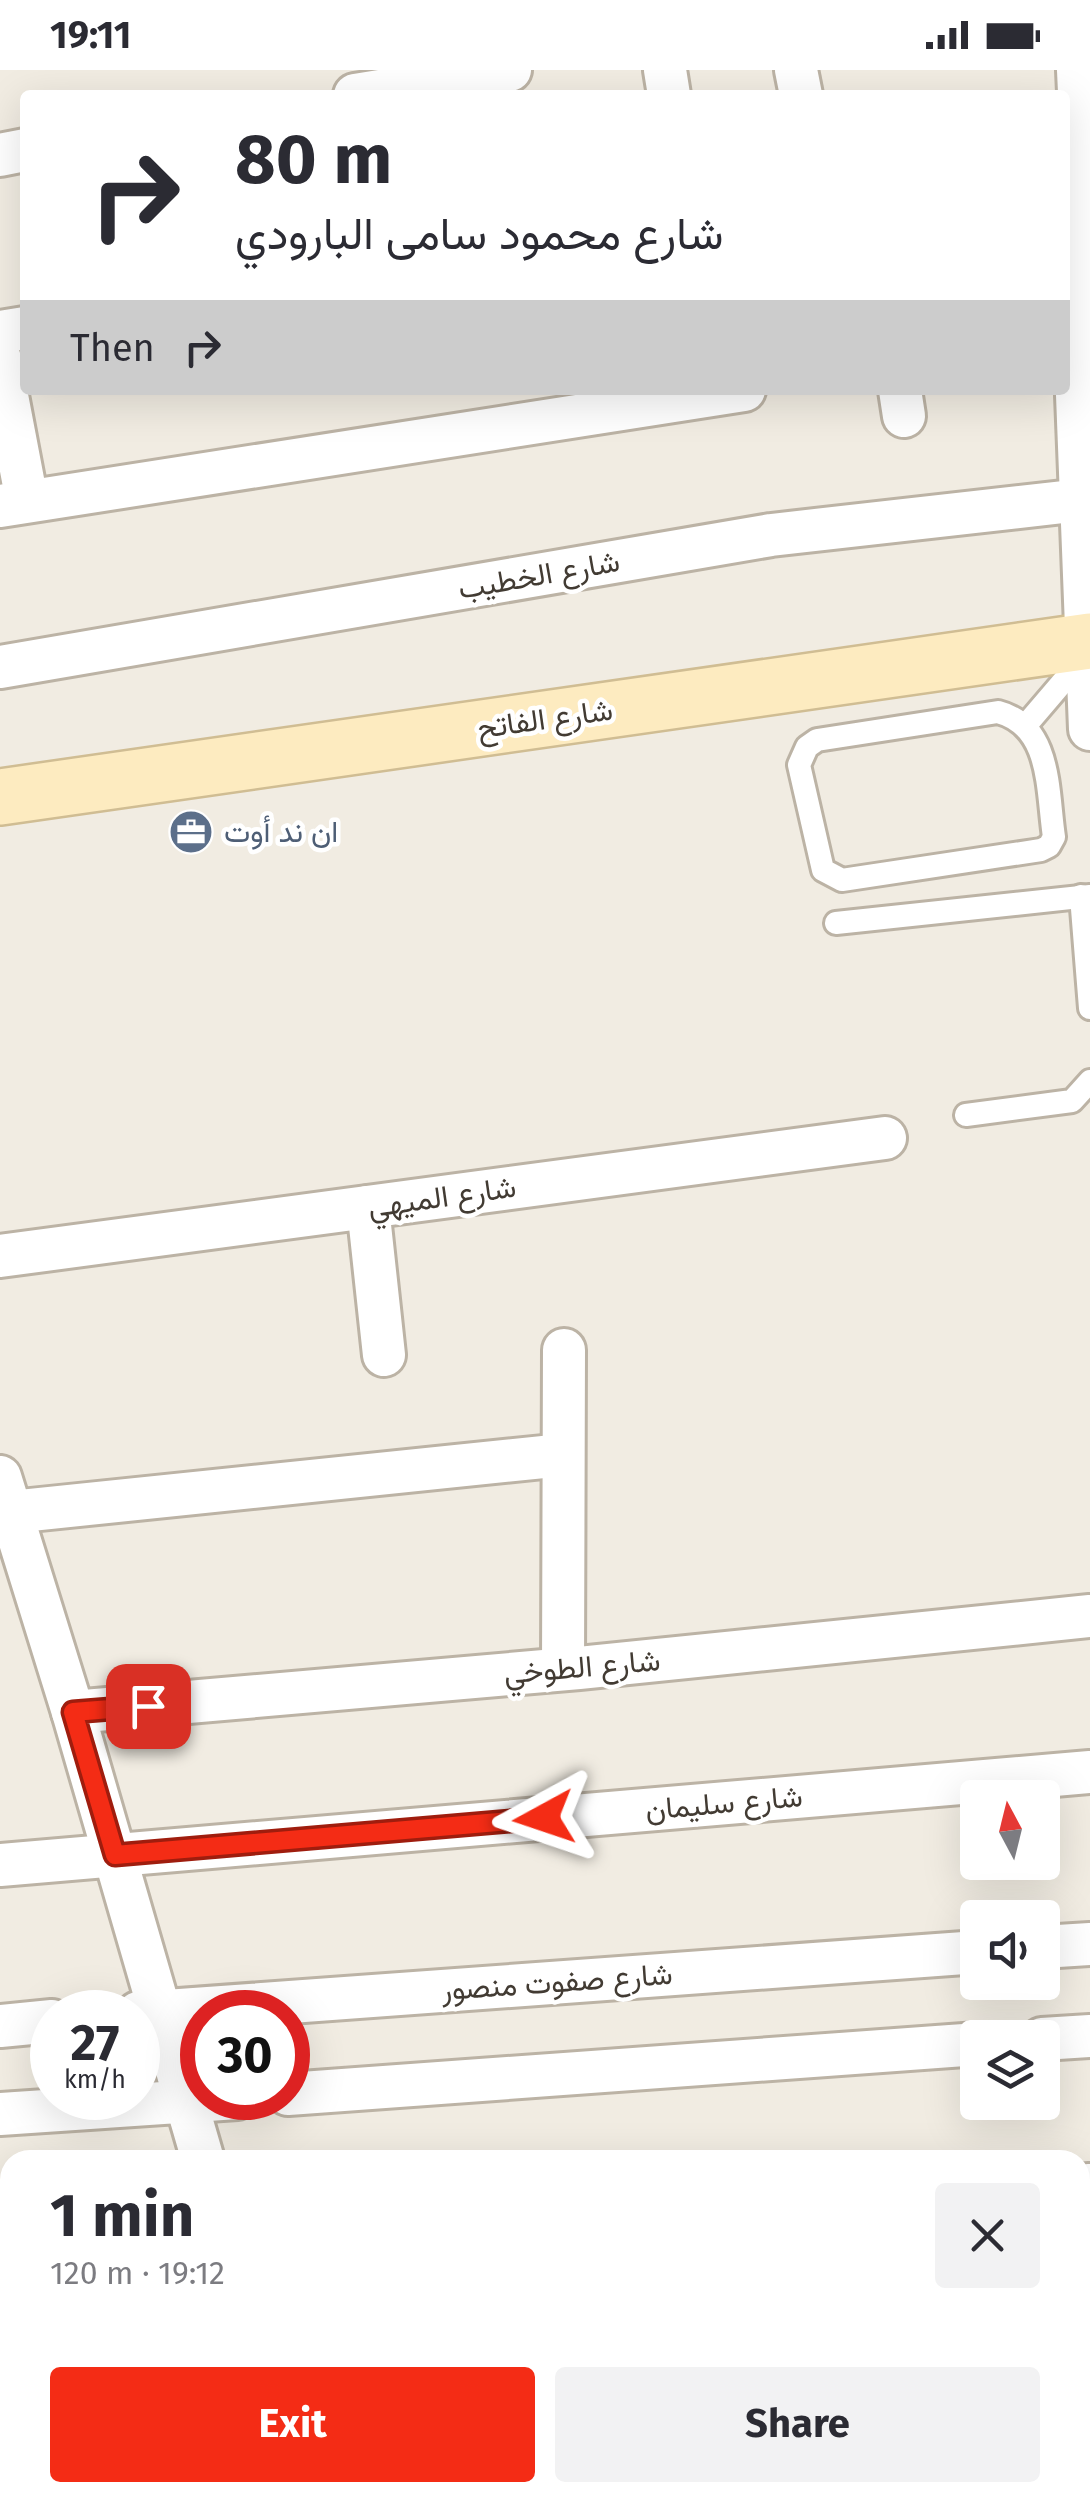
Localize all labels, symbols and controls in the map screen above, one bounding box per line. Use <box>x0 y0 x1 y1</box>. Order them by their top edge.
text: 19:11 <box>50 12 131 58</box>
text: 80 m <box>235 118 392 202</box>
icon: right <box>70 130 200 260</box>
text: شارع محمود سامى البارودي <box>235 207 723 261</box>
icon: right <box>175 320 230 375</box>
text: Then <box>70 325 155 371</box>
street label: شارع الخطيب <box>455 543 623 609</box>
street label: شارع الفاتح <box>475 692 615 748</box>
office icon: ان ند أوت <box>168 809 214 855</box>
place label: ان ند أوت <box>224 814 338 850</box>
street label: شارع الميهي <box>366 1169 519 1231</box>
street label: شارع الطوخي <box>502 1642 662 1698</box>
pin <box>106 1664 191 1749</box>
icon: arrive <box>121 1679 176 1734</box>
position arrow <box>492 1766 596 1870</box>
street label: شارع سليمان <box>644 1778 804 1830</box>
north arrow <box>960 1780 1060 1880</box>
map controls <box>960 1780 1060 2120</box>
button: sound <box>960 1900 1060 2000</box>
street label: شارع صفوت منصور <box>439 1956 674 2010</box>
speed limit sign: 30 <box>180 1990 310 2120</box>
text: 27 <box>71 2013 119 2073</box>
button: layers <box>960 2020 1060 2120</box>
text: km/h <box>64 2065 126 2095</box>
text: 1 min <box>50 2180 194 2252</box>
button: close <box>935 2183 1040 2288</box>
text: 120 m · 19:12 <box>50 2254 225 2292</box>
button: Exit <box>50 2367 535 2482</box>
button: Share <box>555 2367 1040 2482</box>

